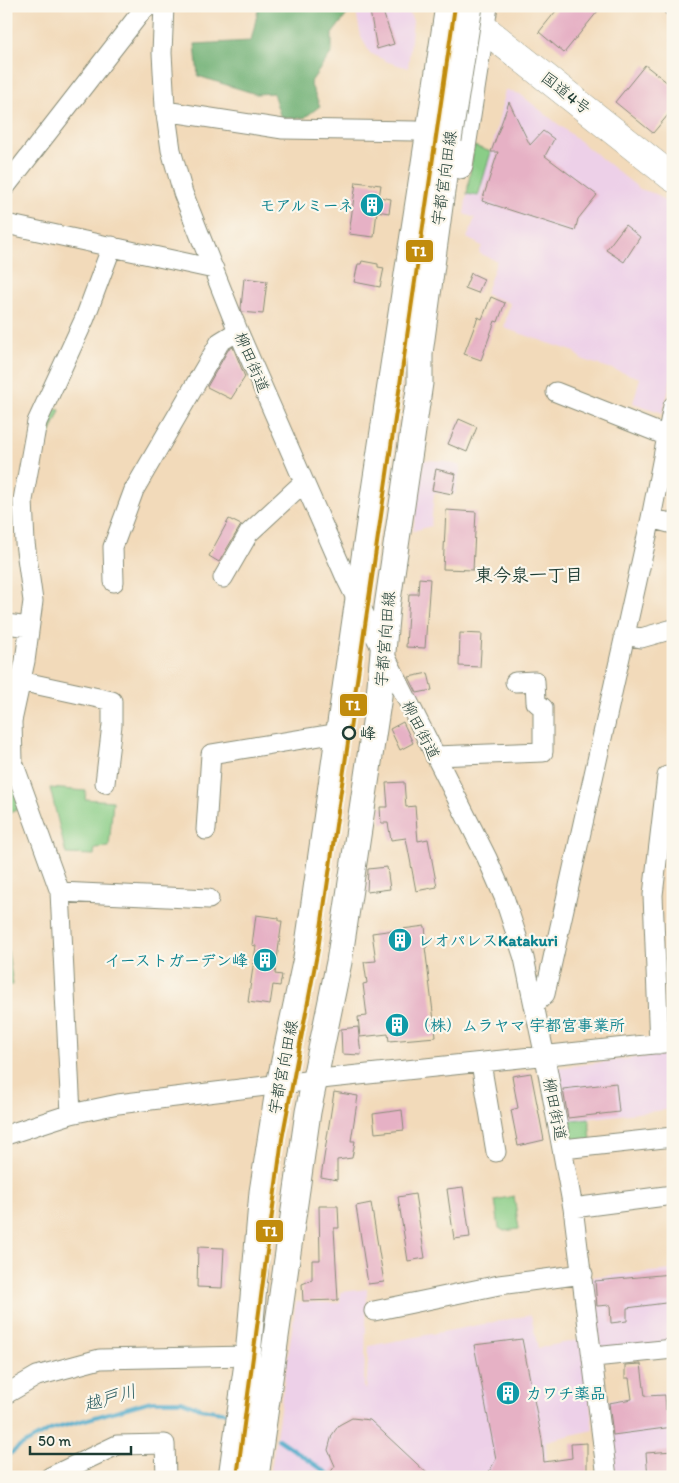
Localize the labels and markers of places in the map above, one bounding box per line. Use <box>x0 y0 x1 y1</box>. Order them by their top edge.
building icon: モアルミーネ <box>359 192 385 218</box>
place label: モアルミーネ <box>260 196 354 215</box>
place label: 峰 <box>360 724 376 743</box>
marker: 峰 <box>342 726 356 740</box>
building icon: レオパレスKatakuri <box>387 927 413 953</box>
place label: レオパレスKatakuri <box>418 931 558 950</box>
building icon: イーストガーデン峰 <box>252 947 278 973</box>
place label: イーストガーデン峰 <box>105 951 248 970</box>
building icon: （株）ムラヤマ 宇都宮事業所 <box>384 1012 410 1038</box>
place label: （株）ムラヤマ 宇都宮事業所 <box>414 1016 625 1035</box>
building icon: カワチ薬品 <box>495 1380 521 1406</box>
place label: カワチ薬品 <box>526 1384 606 1403</box>

